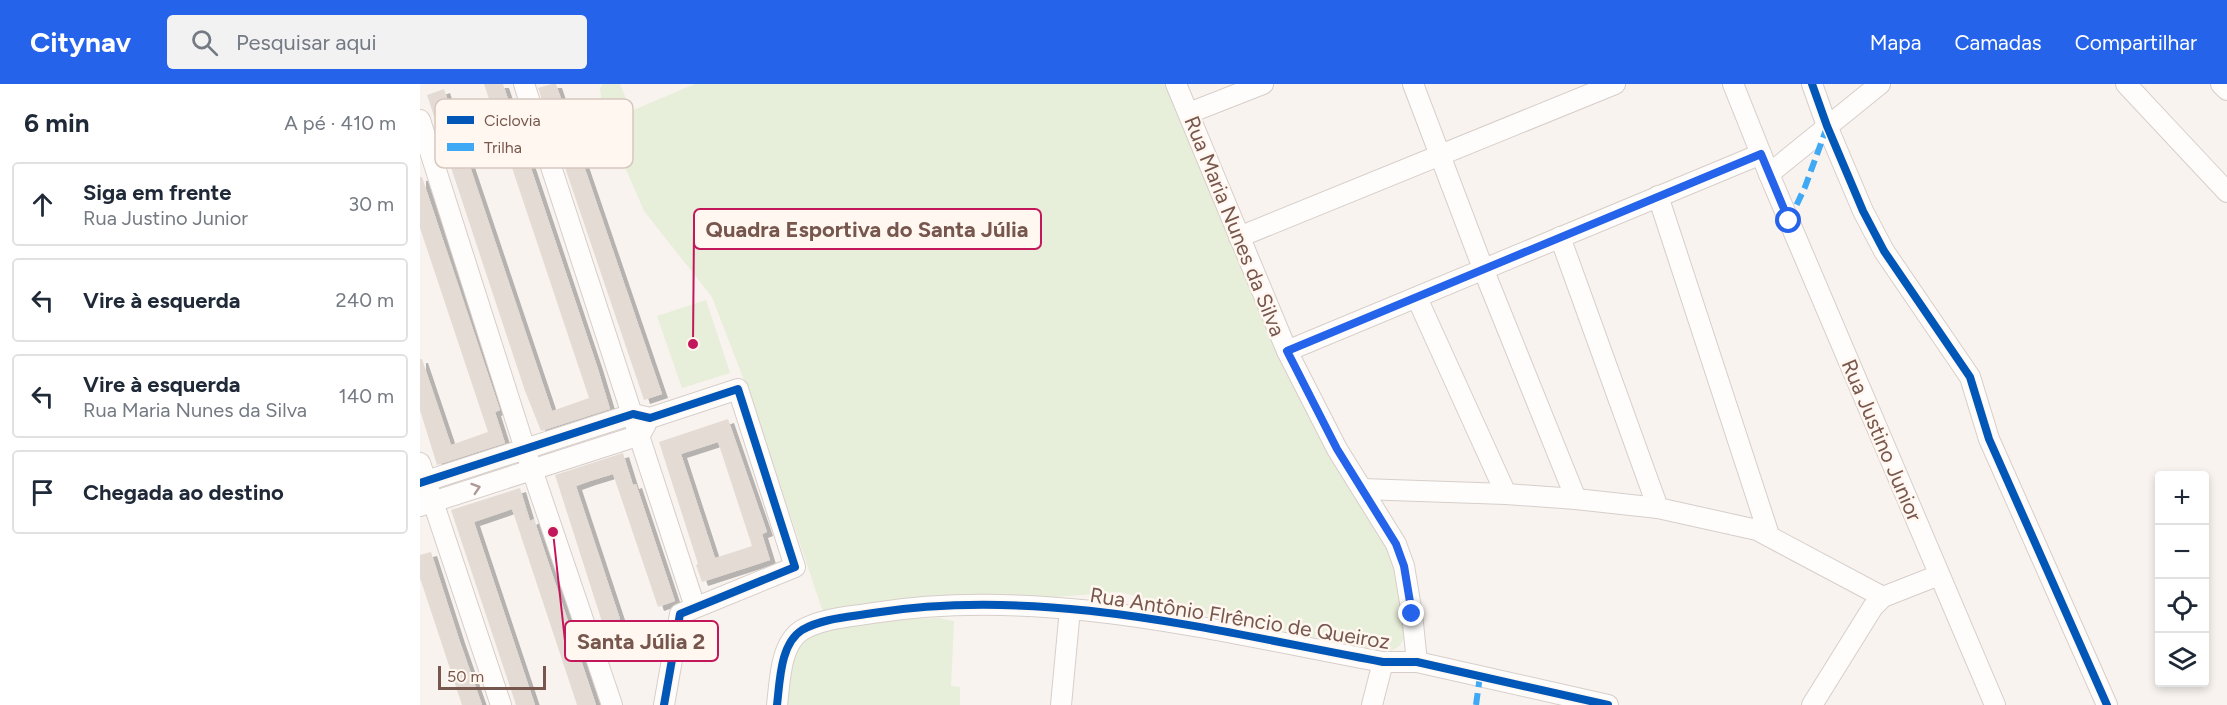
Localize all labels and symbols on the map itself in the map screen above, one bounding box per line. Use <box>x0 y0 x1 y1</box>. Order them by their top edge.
legend <box>435 99 633 168</box>
text: Ciclovia <box>484 111 541 130</box>
street label: Rua Maria Nunes da Silva <box>1179 112 1291 340</box>
text: Trilha <box>484 138 522 157</box>
route start <box>1775 207 1801 233</box>
callout: Quadra Esportiva do Santa Júlia <box>694 209 1041 249</box>
text: Quadra Esportiva do Santa Júlia <box>706 216 1028 243</box>
street label: Rua Justino Junior <box>1837 355 1927 525</box>
one-way arrow <box>470 483 481 495</box>
street label: Rua Antônio Flrêncio de Queiroz <box>1088 582 1392 654</box>
route end <box>1398 600 1424 626</box>
callout: Santa Júlia 2 <box>565 621 718 661</box>
text: Santa Júlia 2 <box>577 628 705 655</box>
scale bar <box>438 663 546 690</box>

